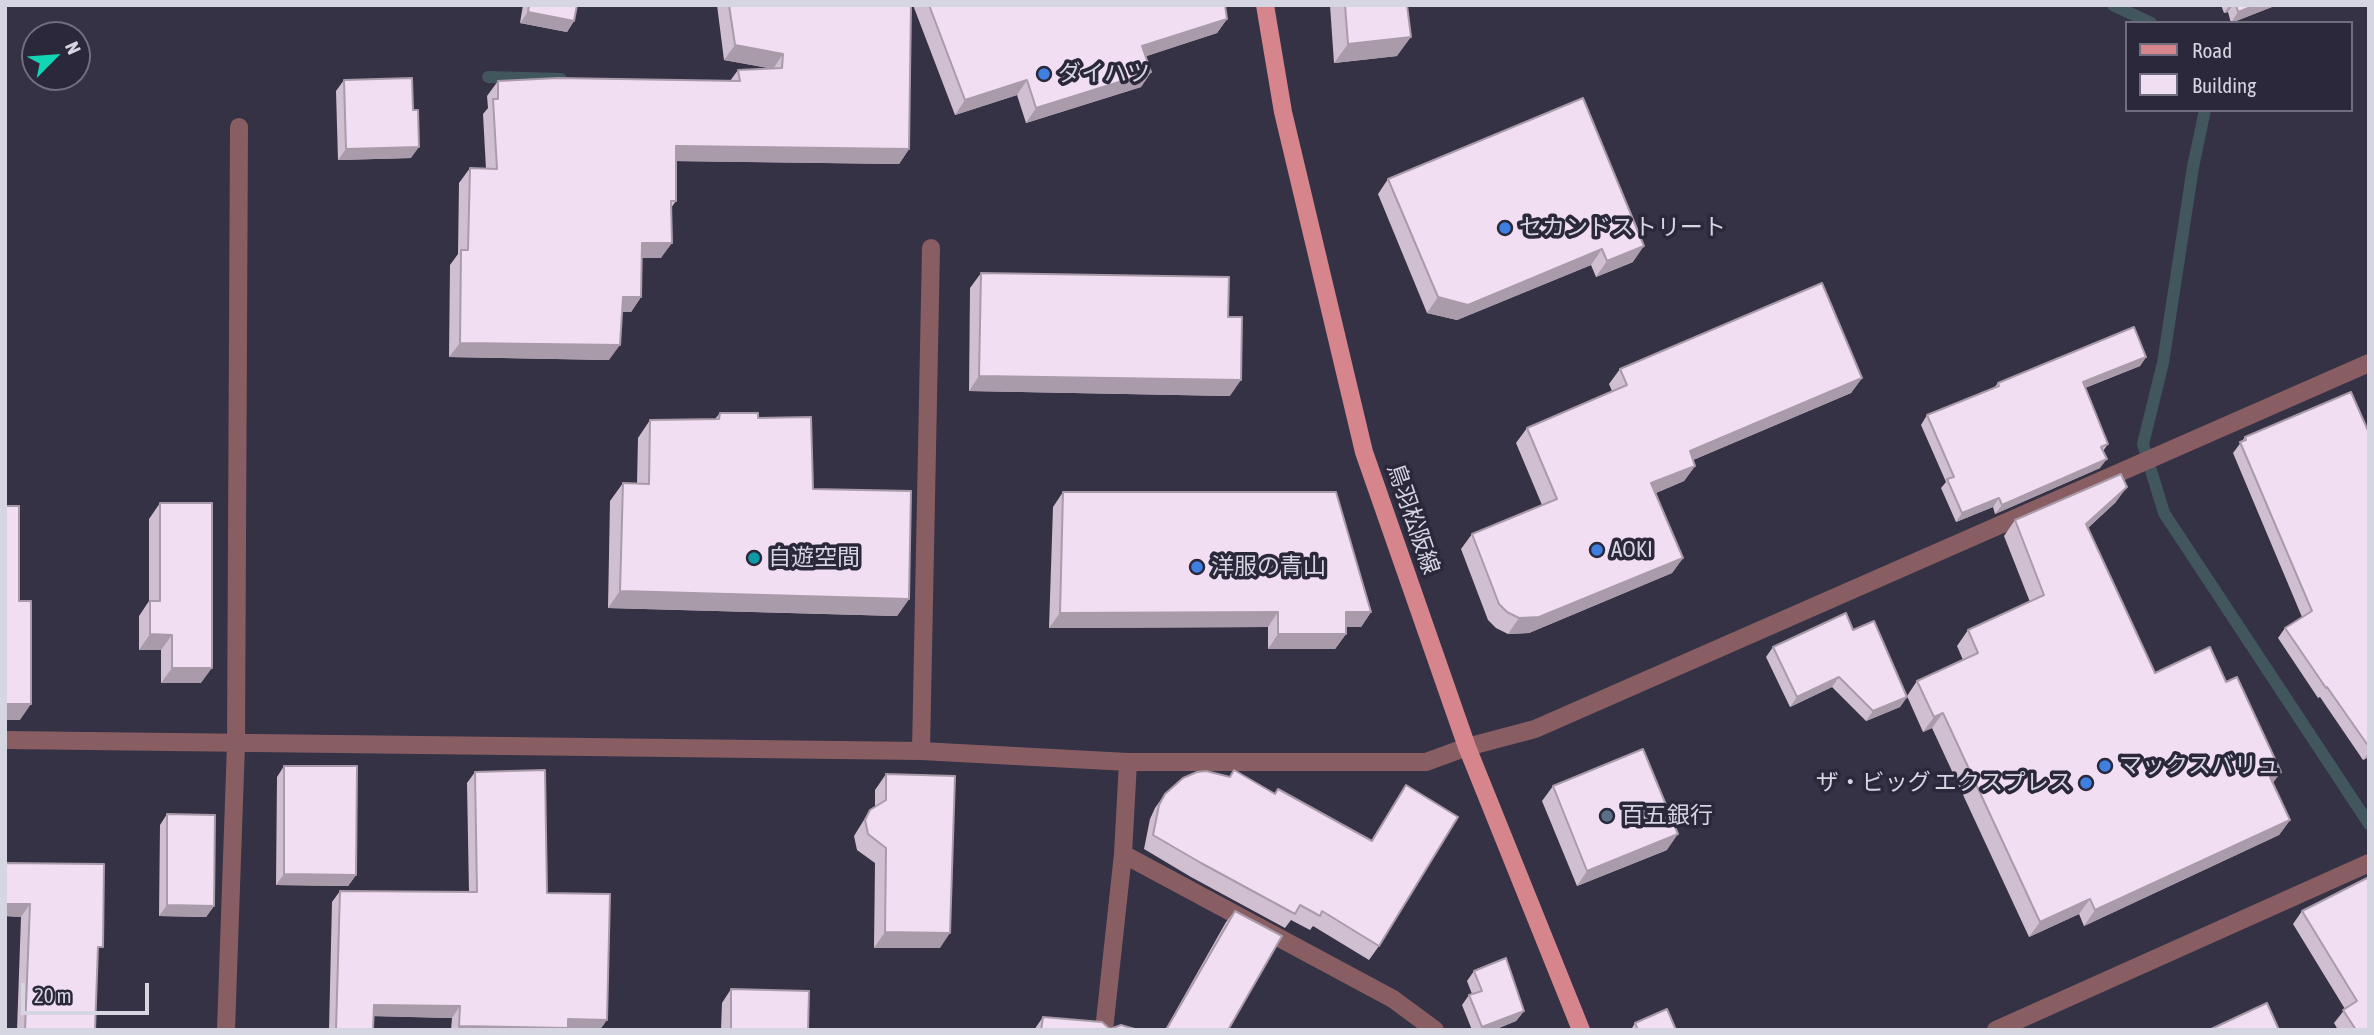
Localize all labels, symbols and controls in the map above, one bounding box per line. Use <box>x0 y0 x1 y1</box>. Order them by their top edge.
north arrow <box>21 21 91 91</box>
legend <box>2126 21 2353 112</box>
text: N <box>61 38 86 58</box>
text: Road <box>2192 38 2232 62</box>
place label: ダイハツ <box>1058 60 1150 88</box>
marker: ダイハツ <box>1036 66 1052 82</box>
text: Building <box>2192 73 2256 97</box>
place label: セカンドストリート <box>1519 214 1726 242</box>
marker: セカンドストリート <box>1497 220 1513 236</box>
street label: 鳥羽松阪線 <box>1381 460 1445 578</box>
place label: AOKI <box>1611 536 1653 564</box>
marker: AOKI <box>1589 542 1605 558</box>
place label: 自遊空間 <box>768 544 860 572</box>
marker: 自遊空間 <box>746 550 762 566</box>
place label: 洋服の青山 <box>1211 553 1326 581</box>
marker: 洋服の青山 <box>1189 559 1205 575</box>
place label: マックスバリュ <box>2119 752 2280 780</box>
marker: マックスバリュ <box>2097 758 2113 774</box>
place label: ザ・ビッグ エクスプレス <box>1816 769 2072 797</box>
marker: ザ・ビッグ エクスプレス <box>2078 775 2094 791</box>
place label: 百五銀行 <box>1621 802 1713 830</box>
marker: 百五銀行 <box>1599 808 1615 824</box>
scale bar <box>24 968 152 1012</box>
text: 20 m <box>34 983 72 1007</box>

